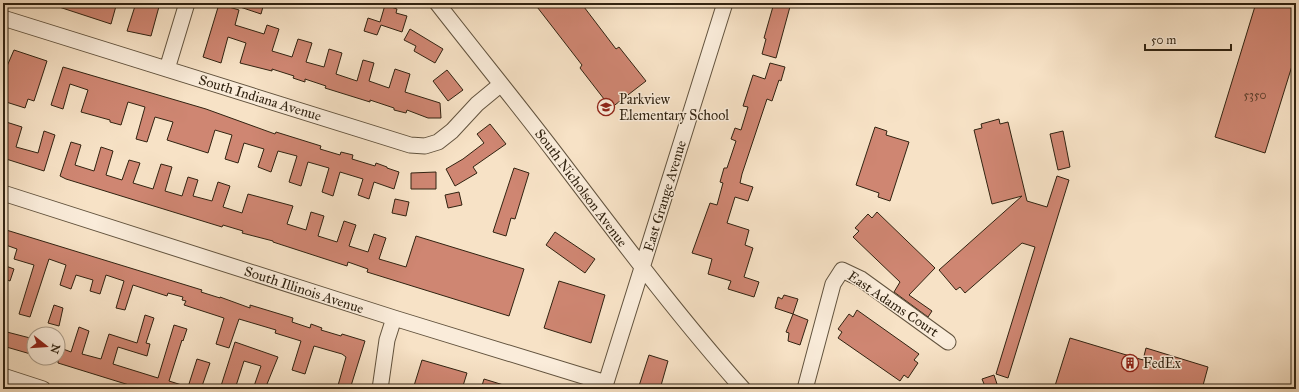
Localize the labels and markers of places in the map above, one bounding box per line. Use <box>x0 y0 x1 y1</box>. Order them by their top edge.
place label: Parkview Elementary School <box>619 91 729 124</box>
school or university icon: Parkview Elementary School <box>596 97 616 117</box>
building icon: FedEx <box>1120 353 1140 373</box>
place label: FedEx <box>1143 355 1182 372</box>

